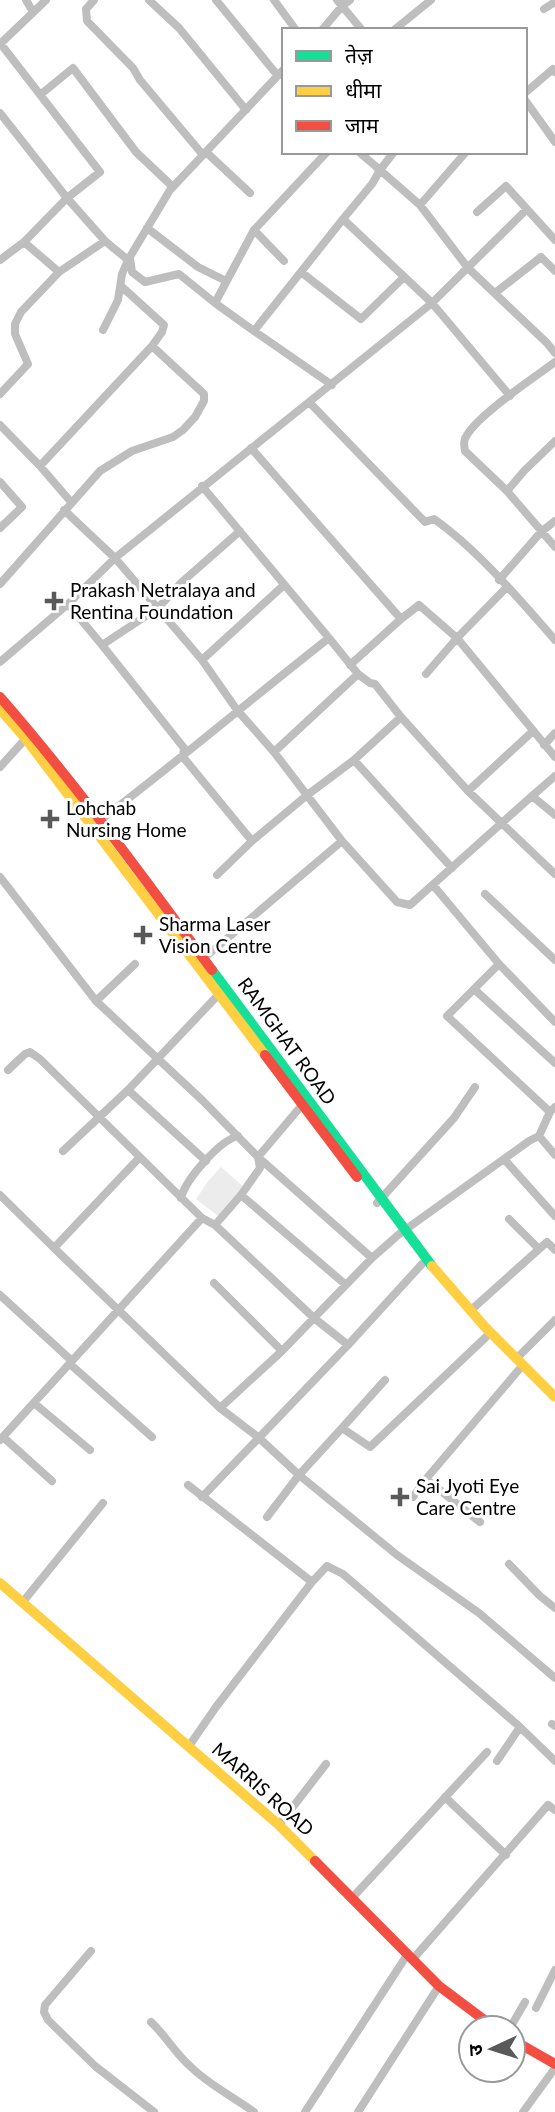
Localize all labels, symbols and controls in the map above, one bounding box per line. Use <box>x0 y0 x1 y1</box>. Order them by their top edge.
legend <box>282 28 527 154</box>
text: तेज़ <box>345 42 373 67</box>
text: धीमा <box>345 77 382 102</box>
text: जाम <box>345 112 379 137</box>
place label: Prakash Netralaya and Rentina Foundation <box>70 578 256 623</box>
marker: Prakash Netralaya and Rentina Foundation <box>44 591 64 611</box>
place label: Lohchab Nursing Home <box>66 796 187 841</box>
marker: Lohchab Nursing Home <box>40 809 60 829</box>
place label: Sharma Laser Vision Centre <box>159 912 272 957</box>
marker: Sharma Laser Vision Centre <box>133 925 153 945</box>
street label: RAMGHAT ROAD <box>233 973 341 1109</box>
place label: Sai Jyoti Eye Care Centre <box>416 1474 519 1519</box>
marker: Sai Jyoti Eye Care Centre <box>390 1487 410 1507</box>
street label: MARRIS ROAD <box>208 1737 319 1840</box>
north arrow <box>457 2014 527 2084</box>
text: उ <box>463 2043 486 2057</box>

